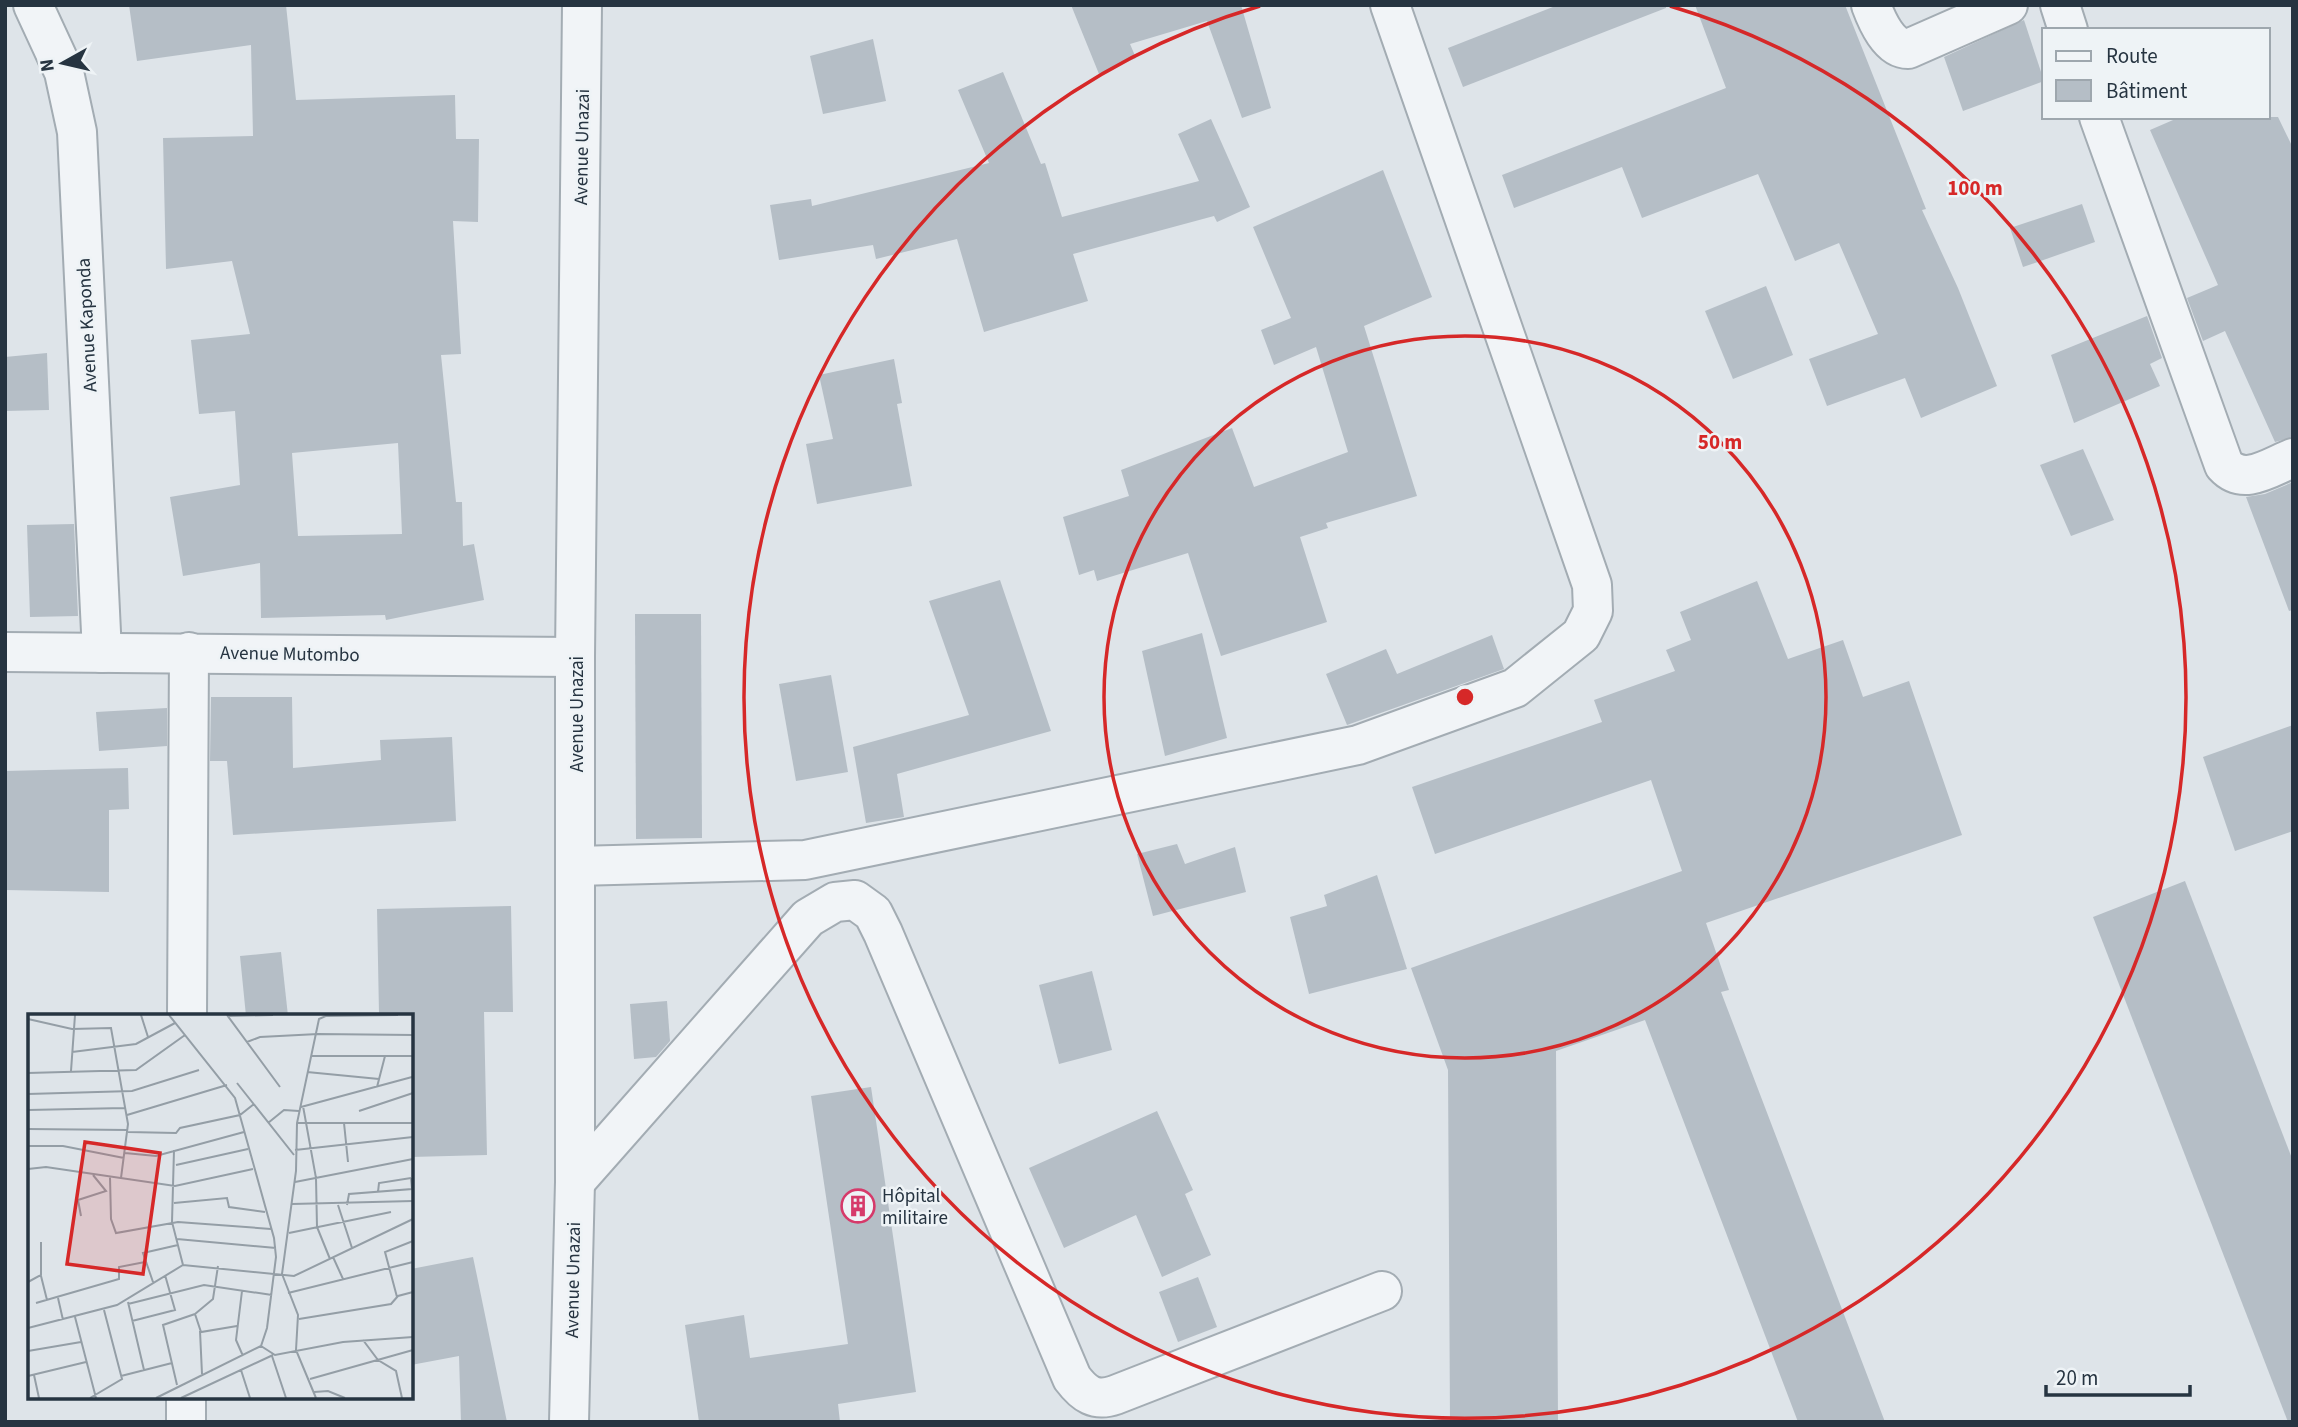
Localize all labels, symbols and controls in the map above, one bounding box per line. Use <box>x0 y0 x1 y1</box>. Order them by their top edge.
north arrow <box>28 28 98 98</box>
legend <box>2042 28 2270 119</box>
text: Route <box>2106 41 2158 71</box>
text: N <box>33 57 62 73</box>
text: Bâtiment <box>2106 76 2187 106</box>
street label: Avenue Unazai <box>568 89 597 205</box>
text: 100 m <box>1947 173 2003 203</box>
street label: Avenue Kaponda <box>71 257 104 393</box>
text: 50 m <box>1698 427 1742 457</box>
street label: Avenue Mutombo <box>220 640 360 669</box>
street label: Avenue Unazai <box>564 656 591 772</box>
centre of rings <box>1453 685 1477 709</box>
inset map <box>28 1014 413 1399</box>
place label: Hôpital militaire <box>882 1183 948 1232</box>
building icon: Hôpital militaire <box>839 1187 877 1225</box>
street label: Avenue Unazai <box>559 1222 588 1338</box>
scale bar <box>2046 1354 2190 1398</box>
text: 20 m <box>2056 1363 2098 1393</box>

